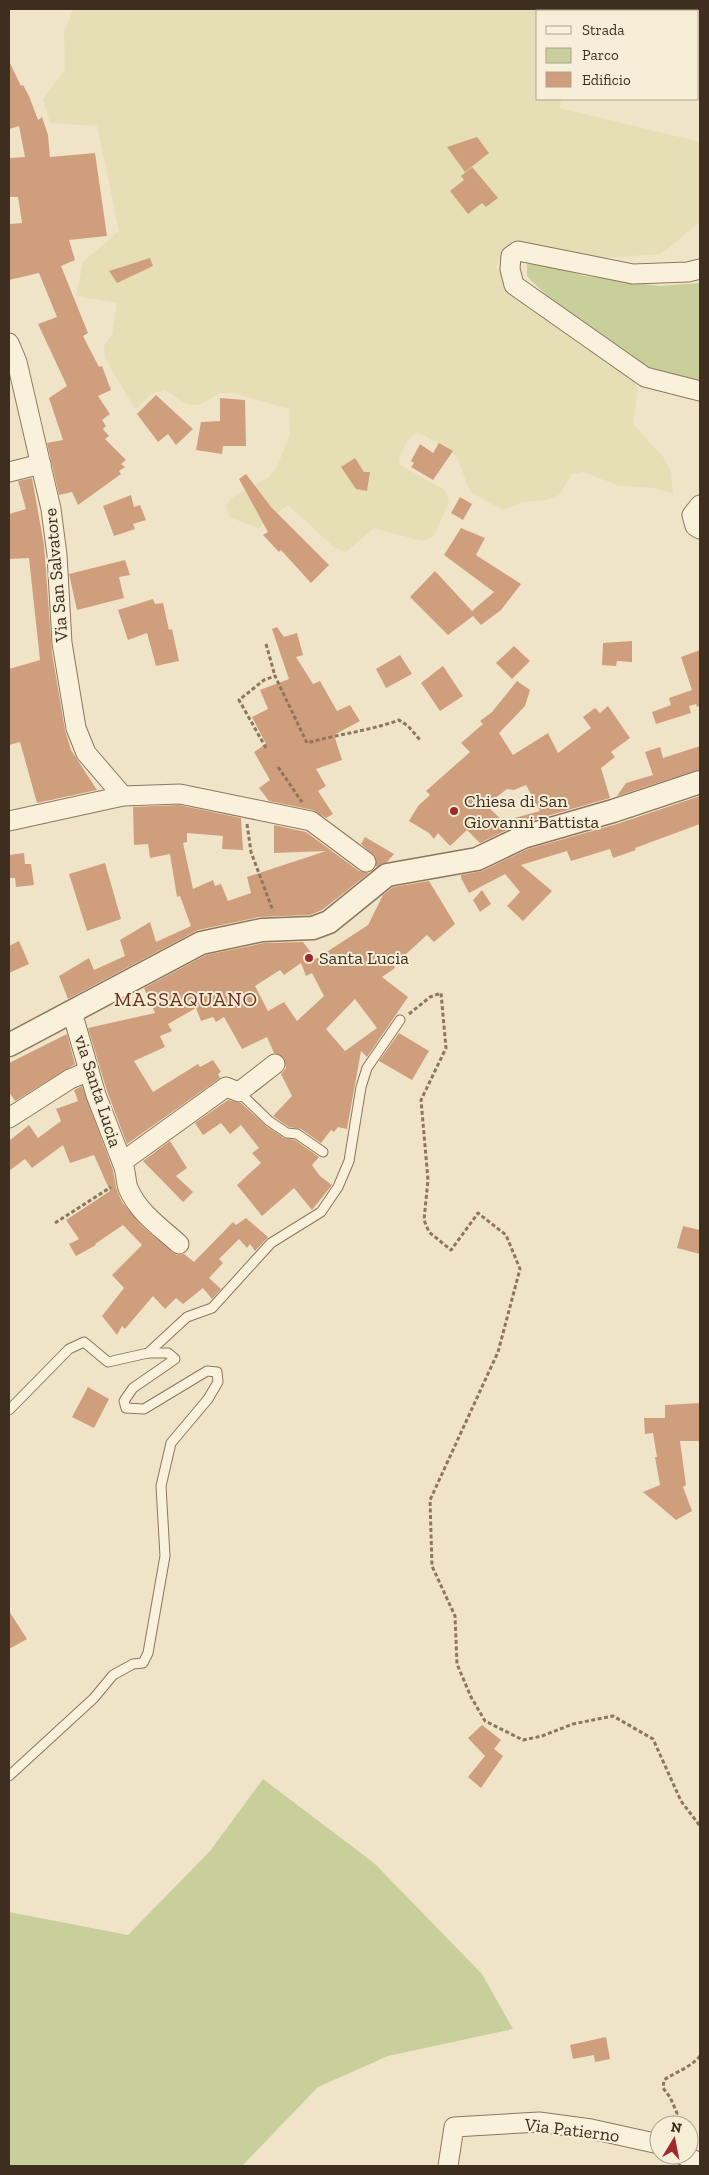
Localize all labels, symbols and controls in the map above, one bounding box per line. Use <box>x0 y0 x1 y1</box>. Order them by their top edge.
legend <box>536 10 699 100</box>
text: Strada <box>582 21 625 39</box>
text: Parco <box>582 46 619 64</box>
text: Edificio <box>582 71 631 89</box>
street label: Via San Salvatore <box>39 507 73 644</box>
place label: Chiesa di San Giovanni Battista <box>464 790 600 833</box>
marker: Chiesa di San Giovanni Battista <box>448 805 460 817</box>
place label: Santa Lucia <box>319 947 409 969</box>
marker: Santa Lucia <box>303 952 315 964</box>
district label: MASSAQUANO <box>114 987 258 1011</box>
street label: via Santa Lucia <box>69 1032 127 1150</box>
street label: Via Patierno <box>522 2113 621 2147</box>
north arrow <box>649 2115 699 2165</box>
text: N <box>669 2118 683 2137</box>

